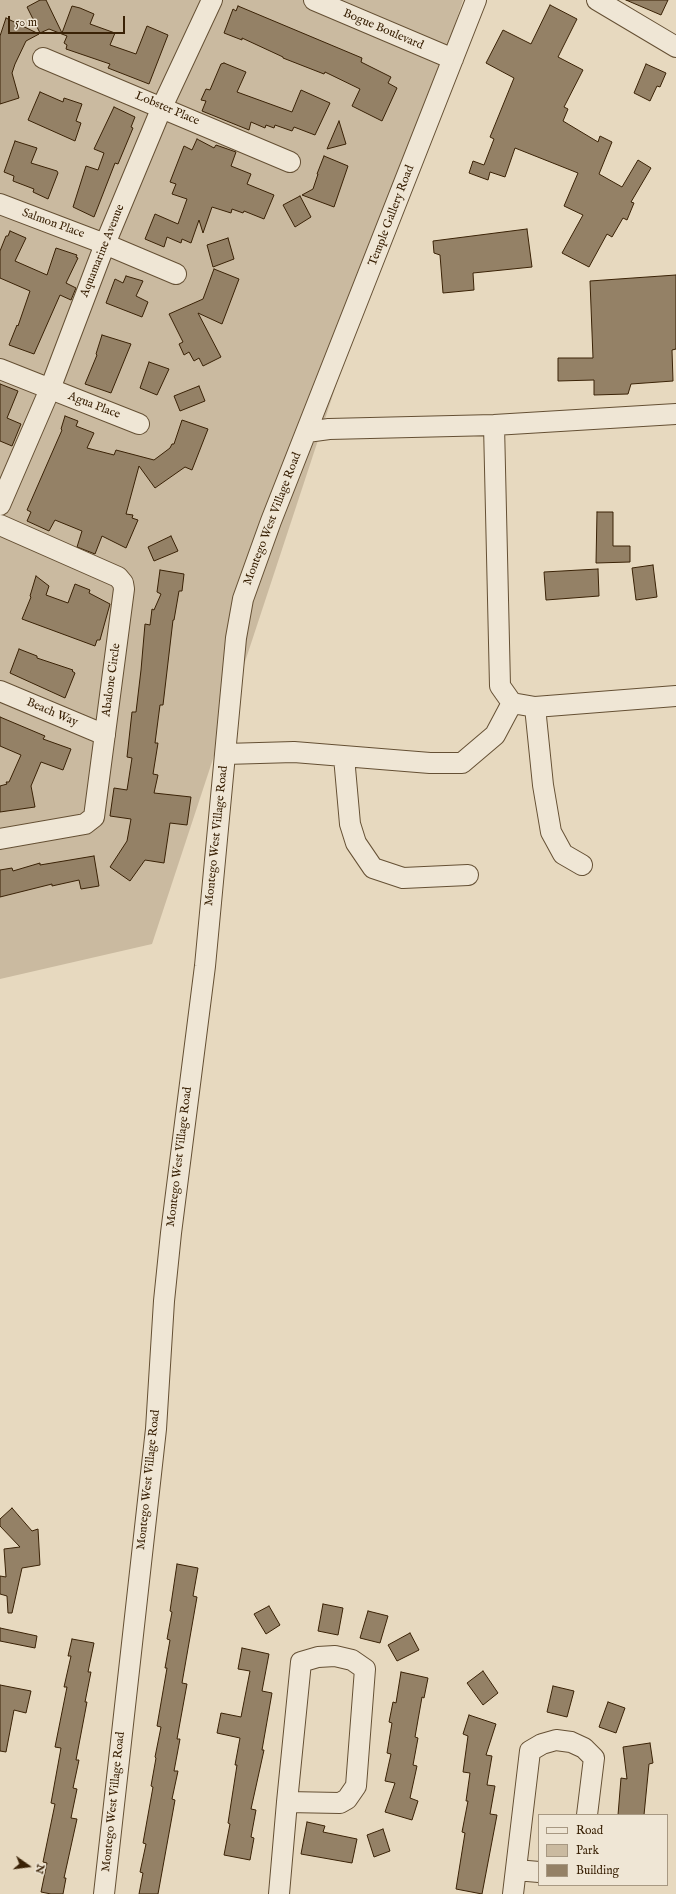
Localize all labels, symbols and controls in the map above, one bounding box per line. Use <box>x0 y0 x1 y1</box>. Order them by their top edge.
street label: Bogue Boulevard <box>341 7 425 53</box>
scale bar <box>10 8 127 34</box>
text: 50 m <box>15 15 37 30</box>
street label: Lobster Place <box>133 89 201 129</box>
street label: Temple Gallery Road <box>366 163 418 269</box>
street label: Aquamarine Avenue <box>78 203 128 299</box>
street label: Salmon Place <box>20 206 86 242</box>
street label: Agua Place <box>66 389 122 423</box>
street label: Montego West Village Road <box>241 451 305 587</box>
street label: Abalone Circle <box>100 642 124 718</box>
street label: Beach Way <box>24 696 80 730</box>
street label: Montego West Village Road <box>202 765 232 907</box>
street label: Montego West Village Road <box>164 1086 196 1228</box>
street label: Montego West Village Road <box>134 1409 164 1551</box>
street label: Montego West Village Road <box>99 1731 129 1873</box>
legend <box>538 1814 668 1886</box>
text: Road <box>576 1823 603 1838</box>
text: Park <box>576 1843 599 1858</box>
north arrow <box>8 1846 48 1886</box>
text: N <box>32 1863 48 1875</box>
text: Building <box>576 1863 619 1878</box>

